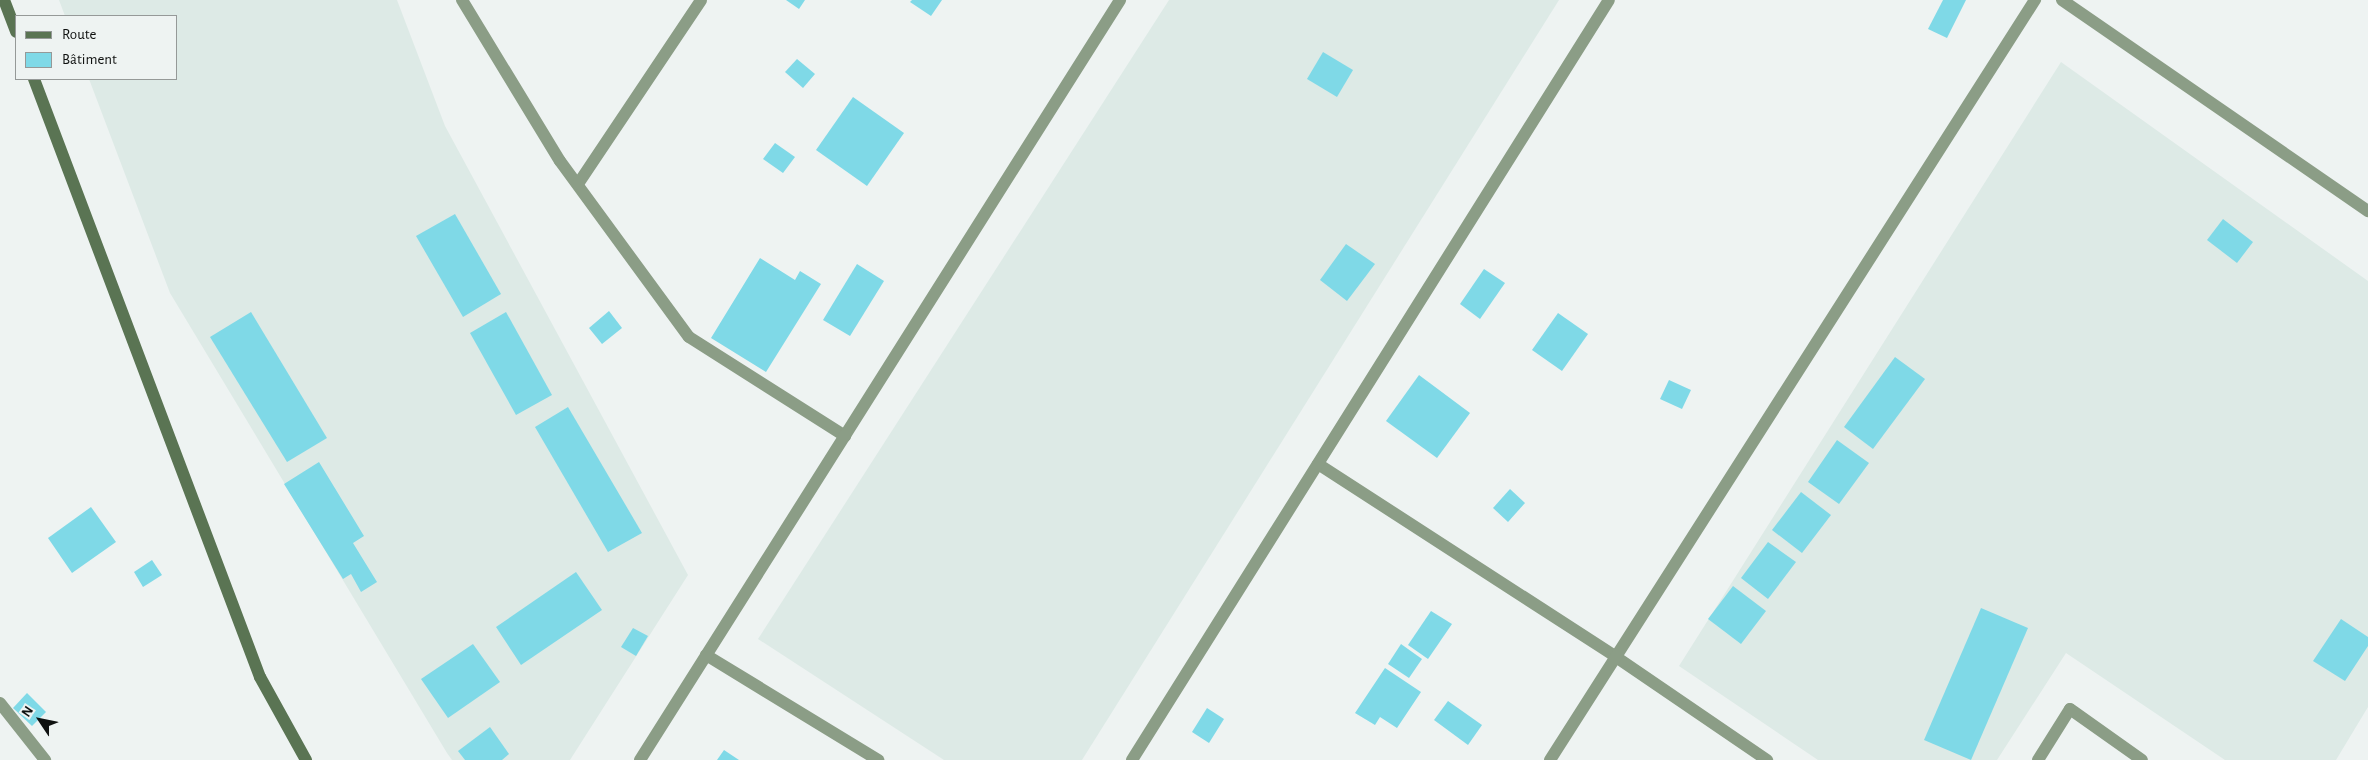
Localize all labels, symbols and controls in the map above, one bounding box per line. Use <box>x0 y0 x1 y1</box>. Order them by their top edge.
legend <box>15 15 178 80</box>
text: Route <box>62 27 96 42</box>
text: Bâtiment <box>62 52 117 67</box>
north arrow <box>15 695 65 745</box>
text: N <box>19 704 36 720</box>

